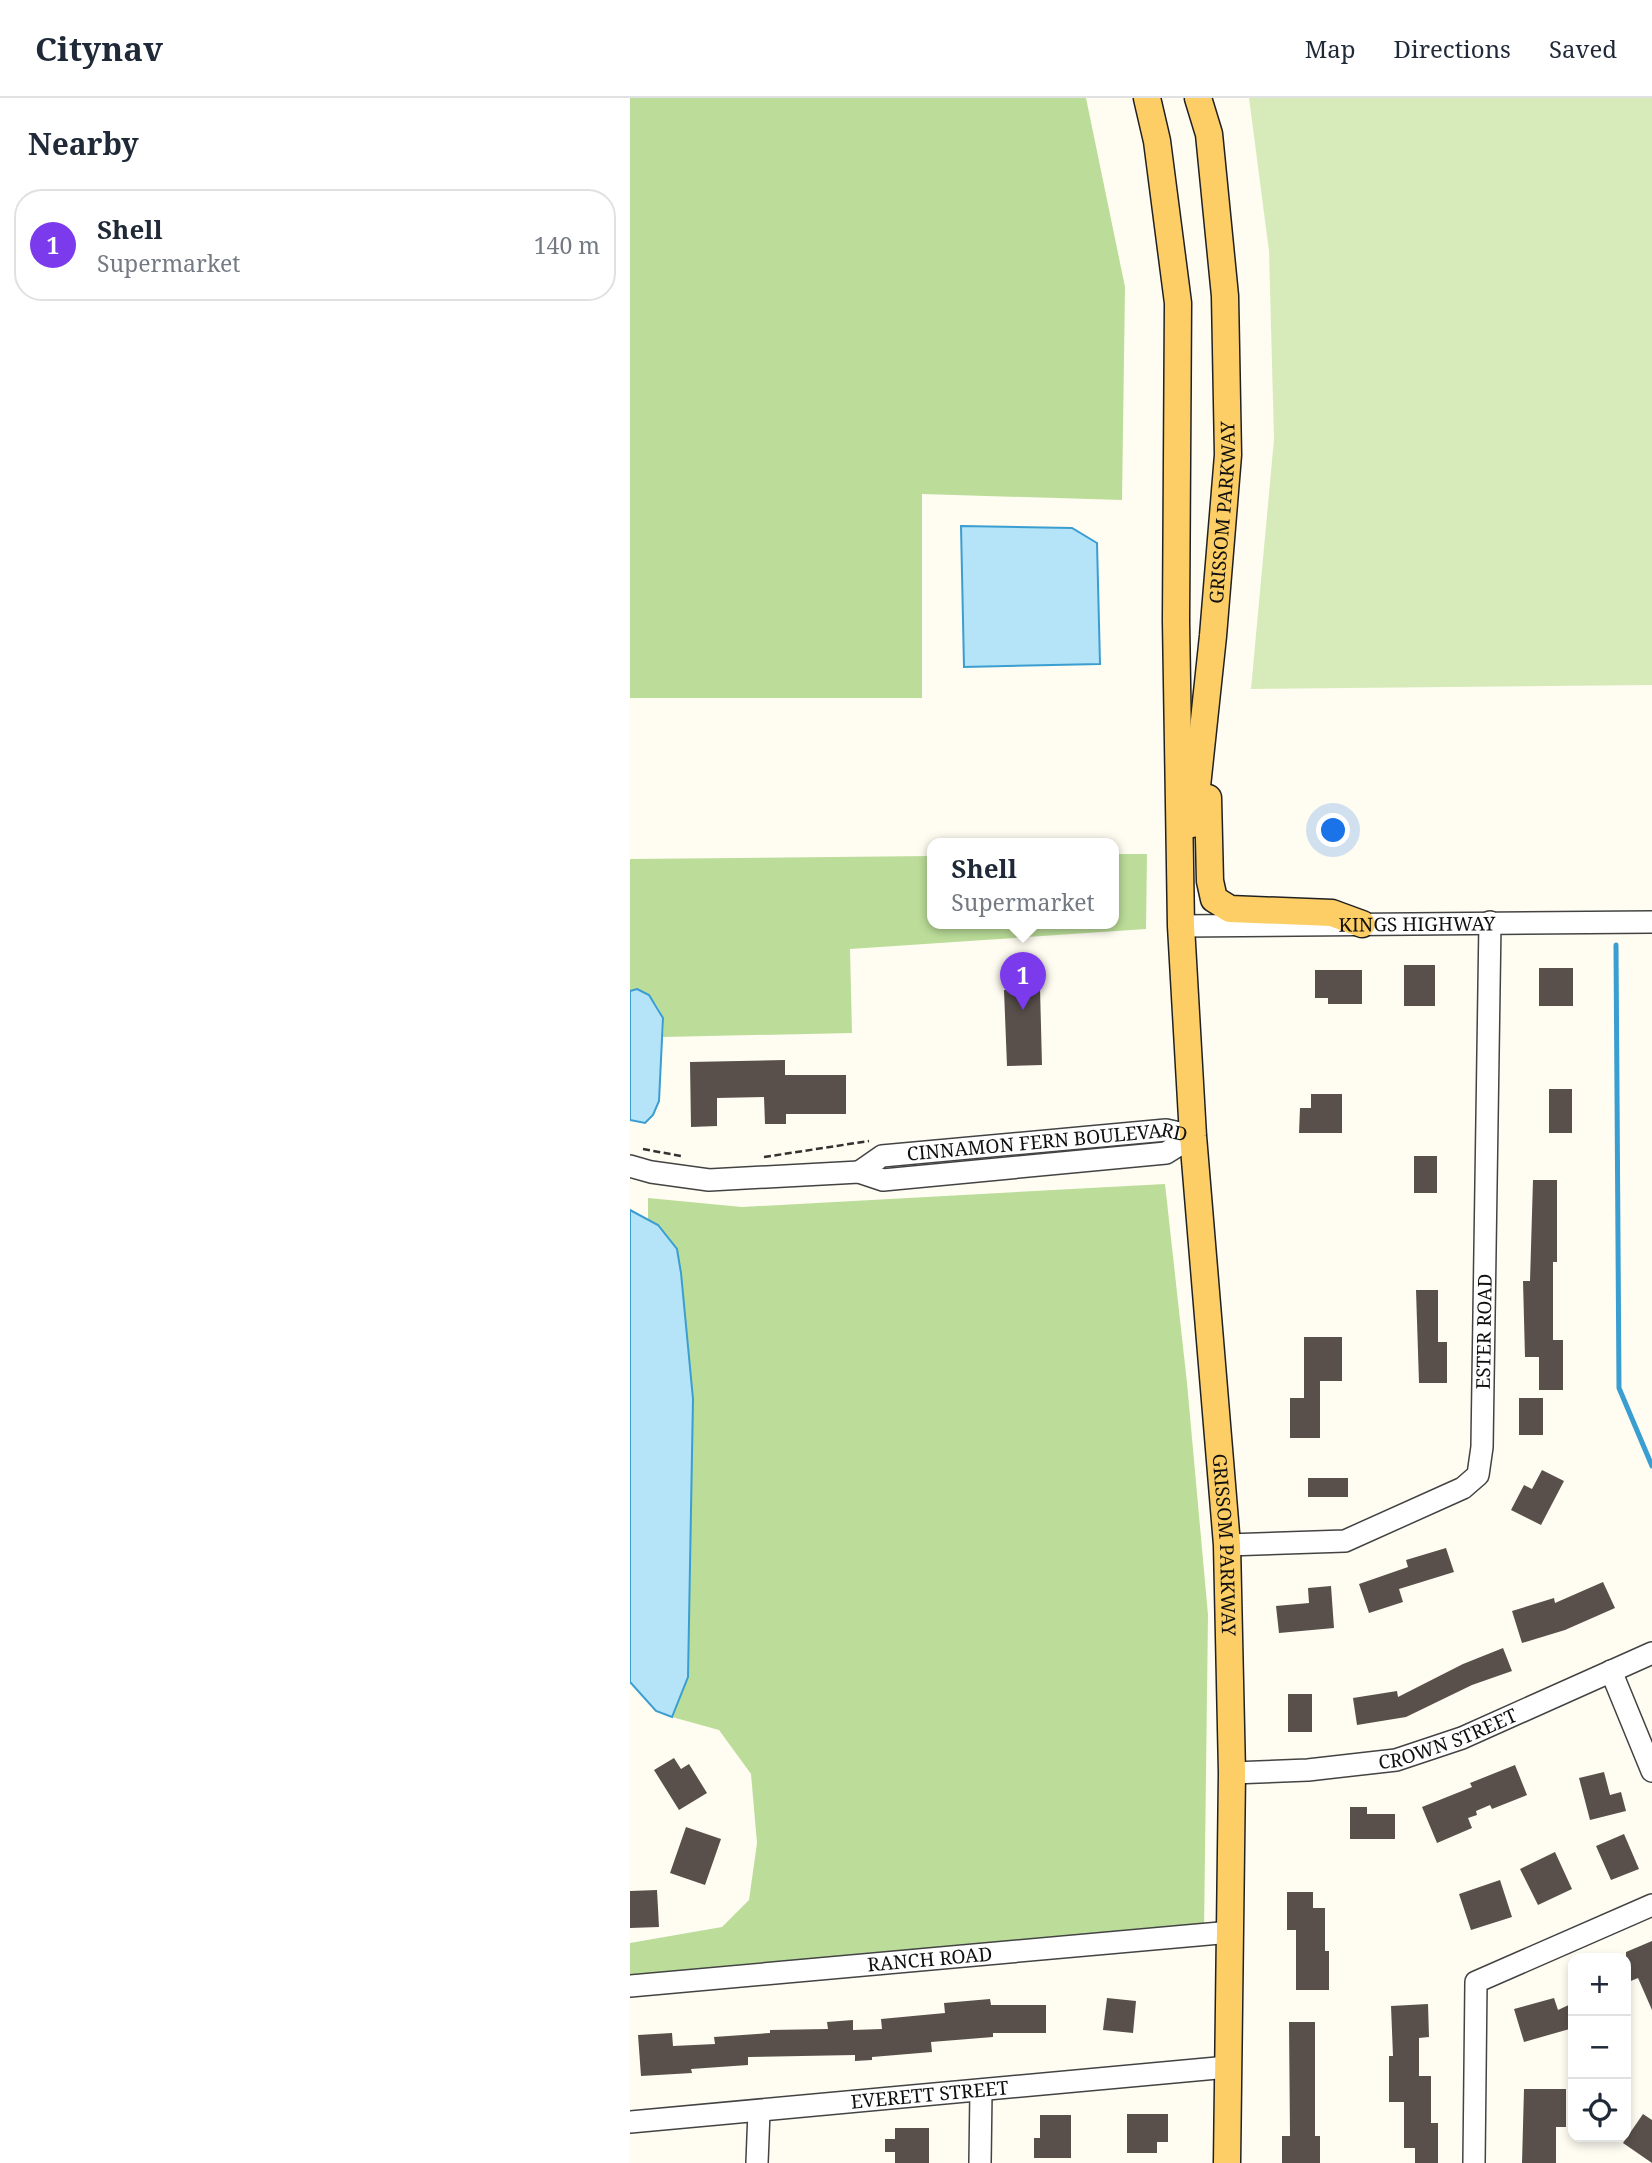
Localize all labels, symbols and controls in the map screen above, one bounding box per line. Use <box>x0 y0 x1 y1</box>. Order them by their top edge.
text: Citynav <box>35 26 163 71</box>
text: Map <box>1305 32 1356 65</box>
text: Directions <box>1394 32 1511 65</box>
text: Saved <box>1549 32 1617 65</box>
text: Nearby <box>28 123 139 164</box>
text: Shell <box>97 211 163 247</box>
text: 1 <box>47 229 60 261</box>
text: 140 m <box>534 229 600 261</box>
text: Supermarket <box>97 247 240 279</box>
street label: GRISSOM PARKWAY <box>1203 421 1241 605</box>
your location <box>1316 813 1350 847</box>
popup <box>927 838 1119 929</box>
text: Shell <box>951 850 1017 886</box>
text: Supermarket <box>951 886 1095 918</box>
street label: KINGS HIGHWAY <box>1338 910 1496 938</box>
pin: 1 <box>1000 952 1046 1010</box>
street label: CINNAMON FERN BOULEVARD <box>906 1116 1190 1167</box>
street label: ESTER ROAD <box>1470 1273 1498 1390</box>
street label: GRISSOM PARKWAY <box>1206 1452 1242 1637</box>
street label: CROWN STREET <box>1377 1702 1521 1775</box>
street label: RANCH ROAD <box>866 1941 993 1978</box>
map controls <box>1568 1953 1631 2142</box>
button: + <box>1568 1953 1631 2016</box>
button: − <box>1568 2016 1631 2079</box>
street label: EVERETT STREET <box>850 2074 1010 2115</box>
button: locate <box>1568 2079 1631 2142</box>

